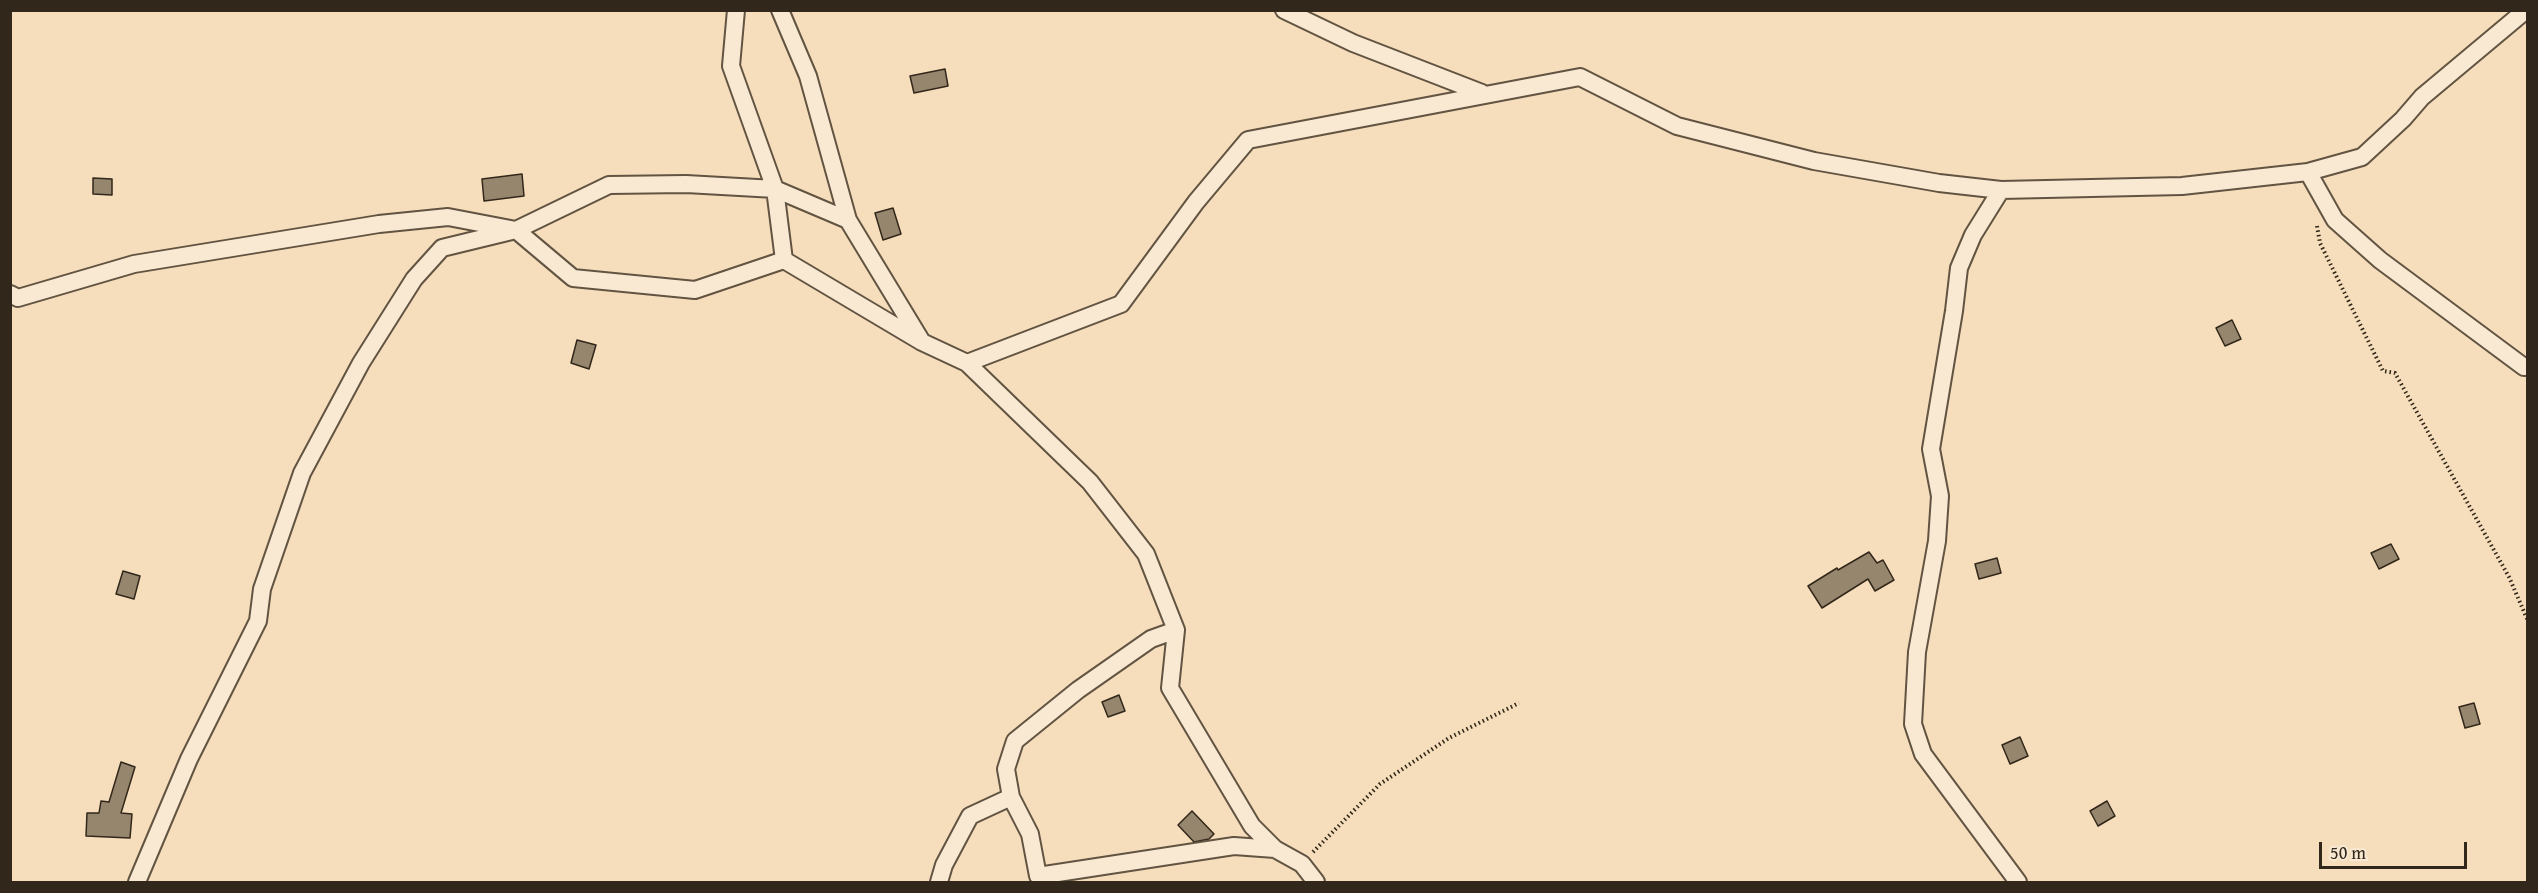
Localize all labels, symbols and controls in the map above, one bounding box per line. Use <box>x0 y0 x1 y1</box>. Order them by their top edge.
scale bar <box>2322 830 2470 868</box>
text: 50 m <box>2330 839 2366 866</box>

